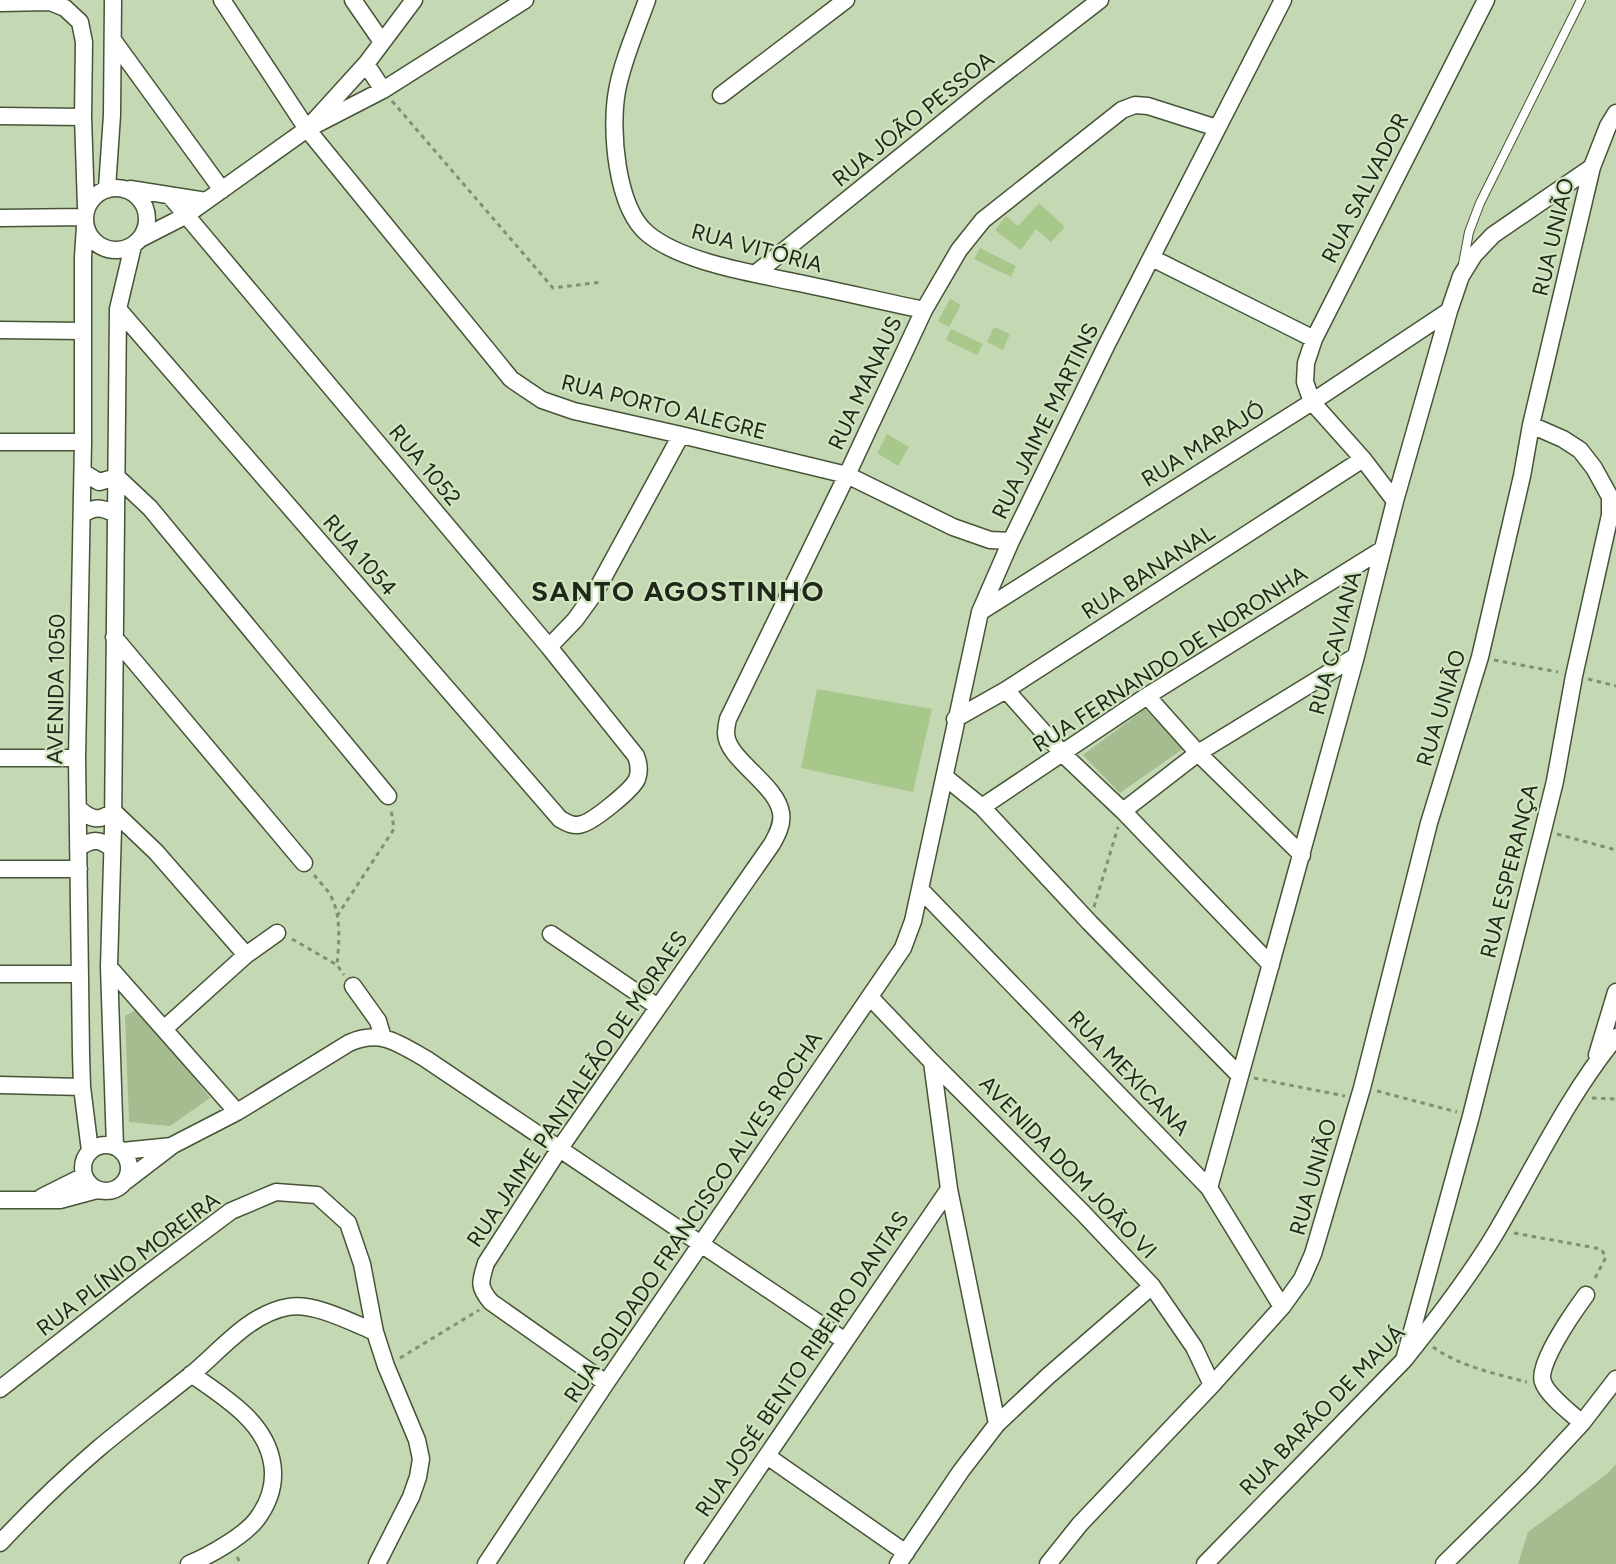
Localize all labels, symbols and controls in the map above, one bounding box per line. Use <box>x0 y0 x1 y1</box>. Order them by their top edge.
street label: RUA JOÃO PESSOA <box>827 45 999 192</box>
street label: RUA SALVADOR <box>1316 109 1414 267</box>
street label: RUA UNIÃO <box>1526 175 1580 299</box>
street label: RUA VITÓRIA <box>688 218 826 278</box>
street label: RUA MANAUS <box>822 312 908 454</box>
street label: RUA JAIME MARTINS <box>986 319 1104 523</box>
street label: RUA PORTO ALEGRE <box>559 368 769 446</box>
street label: RUA MARAJÓ <box>1136 395 1270 493</box>
street label: RUA 1052 <box>383 419 467 511</box>
street label: RUA 1054 <box>317 509 403 601</box>
street label: RUA BANANAL <box>1076 519 1220 625</box>
street label: RUA FERNANDO DE NORONHA <box>1028 560 1312 758</box>
street label: RUA CAVIANA <box>1303 568 1367 718</box>
district label: SANTO AGOSTINHO <box>531 574 825 608</box>
street label: AVENIDA 1050 <box>41 613 71 765</box>
street label: RUA UNIÃO <box>1411 647 1471 769</box>
street label: RUA ESPERANÇA <box>1474 781 1544 961</box>
street label: RUA JAIME PANTALEÃO DE MORAES <box>461 926 693 1252</box>
street label: RUA MEXICANA <box>1063 1005 1196 1141</box>
street label: RUA SOLDADO FRANCISCO ALVES ROCHA <box>558 1026 828 1408</box>
street label: AVENIDA DOM JOÃO VI <box>974 1070 1162 1264</box>
street label: RUA UNIÃO <box>1283 1116 1343 1238</box>
street label: RUA PLÍNIO MOREIRA <box>31 1186 225 1342</box>
street label: RUA JOSÉ BENTO RIBEIRO DANTAS <box>689 1206 915 1522</box>
street label: RUA BARÃO DE MAUÁ <box>1234 1319 1411 1501</box>

